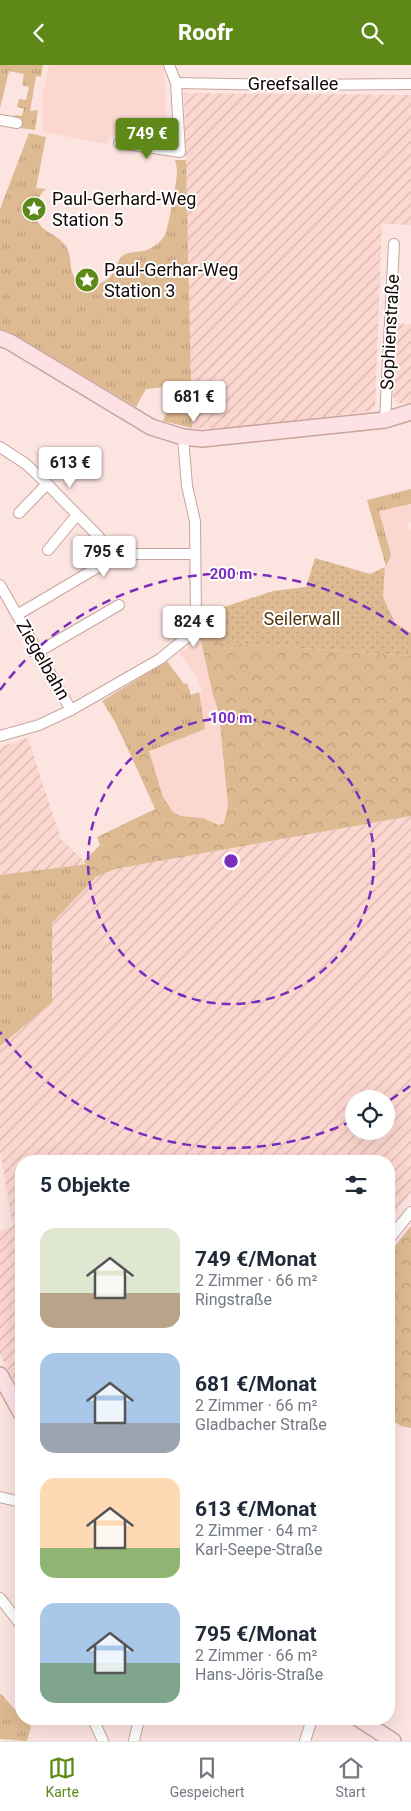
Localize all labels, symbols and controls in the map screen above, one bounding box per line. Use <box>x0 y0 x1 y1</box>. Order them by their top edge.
icon: back <box>25 19 53 47</box>
icon: search <box>358 19 386 47</box>
text: Roofr <box>178 20 233 45</box>
street label: Greefsallee <box>248 73 338 94</box>
pin: 749 € <box>112 117 182 160</box>
text: 749 € <box>127 124 167 143</box>
place label: Paul-Gerhard-Weg Station 5 <box>52 188 196 230</box>
place icon: Paul-Gerhard-Weg Station 5 <box>21 196 47 222</box>
place label: Paul-Gerhar-Weg Station 3 <box>104 259 238 301</box>
place icon: Paul-Gerhar-Weg Station 3 <box>74 267 100 293</box>
street label: Sophienstraße <box>376 274 403 390</box>
pin: 681 € <box>159 381 229 423</box>
text: 681 € <box>174 387 214 406</box>
pin: 613 € <box>35 447 105 489</box>
text: 613 € <box>50 453 90 472</box>
pin: 795 € <box>69 535 139 578</box>
text: 795 € <box>84 542 124 561</box>
text: 200 m <box>210 565 252 583</box>
pin: 824 € <box>159 605 229 648</box>
park label: Seilerwall <box>264 608 340 629</box>
text: 824 € <box>174 612 214 631</box>
street label: Ziegelbahn <box>12 616 75 703</box>
text: 100 m <box>210 709 252 727</box>
centre of rings <box>222 852 240 870</box>
map controls <box>345 1090 395 1140</box>
button: locate <box>345 1090 395 1140</box>
icon: filters <box>342 1171 370 1199</box>
text: 5 Objekte <box>40 1173 130 1197</box>
text: 749 €/Monat <box>195 1247 317 1271</box>
icon: home <box>80 1248 140 1308</box>
text: 2 Zimmer · 66 m² <box>195 1271 317 1290</box>
text: Ringstraße <box>195 1290 272 1309</box>
text: 681 €/Monat <box>195 1372 317 1396</box>
icon: home <box>80 1373 140 1433</box>
text: 2 Zimmer · 66 m² <box>195 1396 317 1415</box>
text: Gladbacher Straße <box>195 1415 327 1434</box>
text: 613 €/Monat <box>195 1497 317 1521</box>
icon: home <box>80 1498 140 1558</box>
text: 2 Zimmer · 64 m² <box>195 1521 317 1540</box>
text: Karl-Seepe-Straße <box>195 1540 322 1559</box>
text: 795 €/Monat <box>195 1622 317 1646</box>
icon: home <box>80 1623 140 1683</box>
text: 2 Zimmer · 66 m² <box>195 1646 317 1665</box>
text: Hans-Jöris-Straße <box>195 1665 323 1684</box>
tab: Karte <box>45 1754 79 1800</box>
tab: Gespeichert <box>170 1754 245 1800</box>
tab: Start <box>335 1754 366 1800</box>

